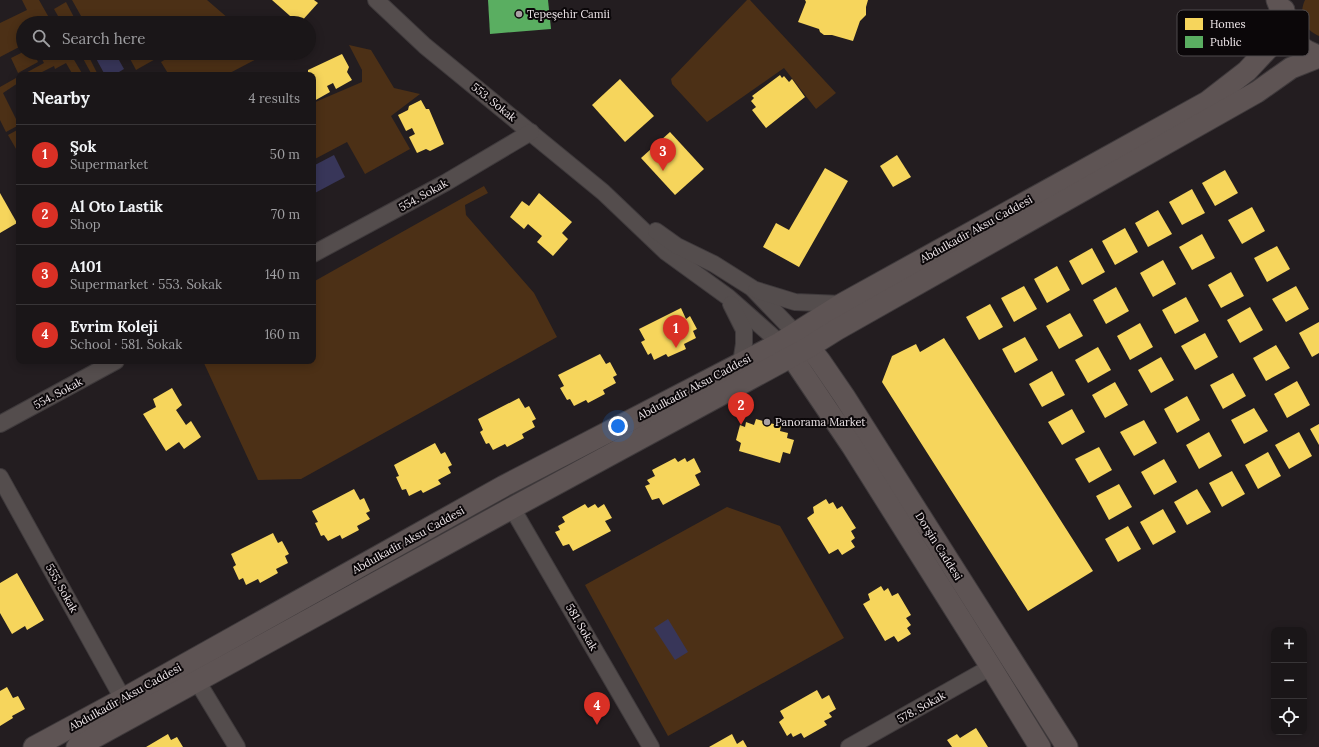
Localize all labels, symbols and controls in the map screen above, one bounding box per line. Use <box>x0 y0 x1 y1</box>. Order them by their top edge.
place label: Tepeşehir Camii <box>527 7 610 21</box>
marker: Tepeşehir Camii <box>514 9 524 19</box>
legend <box>1177 10 1309 56</box>
search box <box>16 16 316 60</box>
text: Homes <box>1210 17 1246 31</box>
icon: search <box>30 27 52 49</box>
text: Search here <box>62 29 145 48</box>
text: Public <box>1210 35 1242 49</box>
street label: 553. Sokak <box>469 80 519 124</box>
text: Nearby <box>32 87 90 109</box>
text: 4 results <box>249 90 300 107</box>
text: Şok <box>70 137 96 156</box>
pin: 3 <box>650 138 676 171</box>
text: 1 <box>42 146 48 163</box>
text: 50 m <box>270 146 300 163</box>
text: Supermarket <box>70 156 148 173</box>
street label: 554. Sokak <box>396 176 450 214</box>
street label: Abdulkadir Aksu Caddesi <box>916 192 1035 266</box>
text: Al Oto Lastik <box>70 197 163 216</box>
text: 2 <box>42 206 48 223</box>
text: 70 m <box>271 206 300 223</box>
text: Shop <box>70 216 101 233</box>
text: A101 <box>70 257 102 276</box>
text: 3 <box>41 266 49 283</box>
text: 140 m <box>265 266 300 283</box>
text: Supermarket · 553. Sokak <box>70 276 222 293</box>
pin: 1 <box>663 315 689 348</box>
text: Evrim Koleji <box>70 317 158 336</box>
text: 4 <box>41 326 49 343</box>
text: 160 m <box>265 326 300 343</box>
text: School · 581. Sokak <box>70 336 182 353</box>
street label: Abdulkadir Aksu Caddesi <box>634 351 753 423</box>
street label: 554. Sokak <box>31 374 85 412</box>
pin: 2 <box>728 392 754 425</box>
place label: Panorama Market <box>775 415 866 429</box>
your location <box>608 416 628 436</box>
marker: Panorama Market <box>762 417 772 427</box>
street label: Abdulkadir Aksu Caddesi <box>348 503 467 577</box>
street label: Dorşin Caddesi <box>912 509 966 583</box>
street label: 555. Sokak <box>43 561 81 615</box>
street label: 581. Sokak <box>563 601 601 653</box>
map controls <box>1271 627 1307 735</box>
button: + <box>1271 627 1307 663</box>
street label: Abdulkadir Aksu Caddesi <box>65 660 184 734</box>
button: − <box>1271 663 1307 699</box>
street label: 578. Sokak <box>894 688 948 726</box>
pin: 4 <box>584 692 610 725</box>
button: locate <box>1271 699 1307 735</box>

